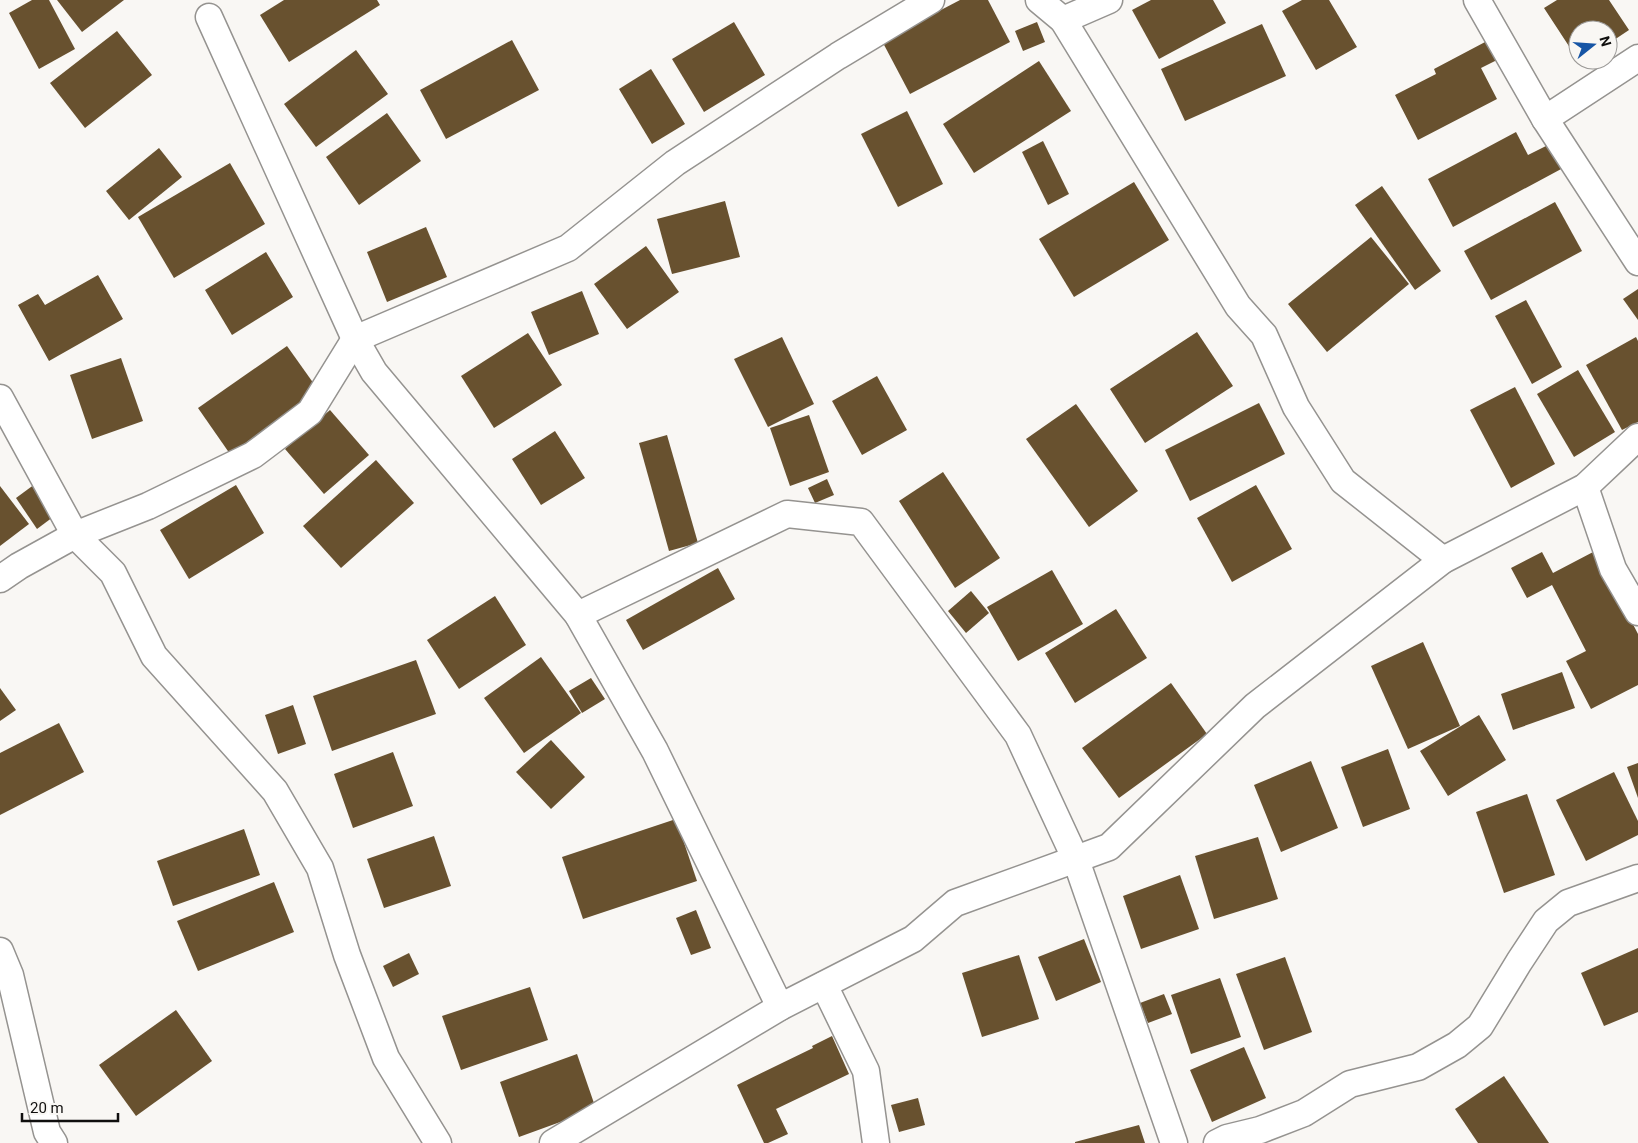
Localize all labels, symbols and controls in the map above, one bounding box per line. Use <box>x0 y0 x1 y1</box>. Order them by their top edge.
north arrow <box>1568 20 1618 70</box>
text: N <box>1596 34 1615 48</box>
scale bar <box>22 1090 119 1122</box>
text: 20 m <box>30 1099 64 1117</box>

